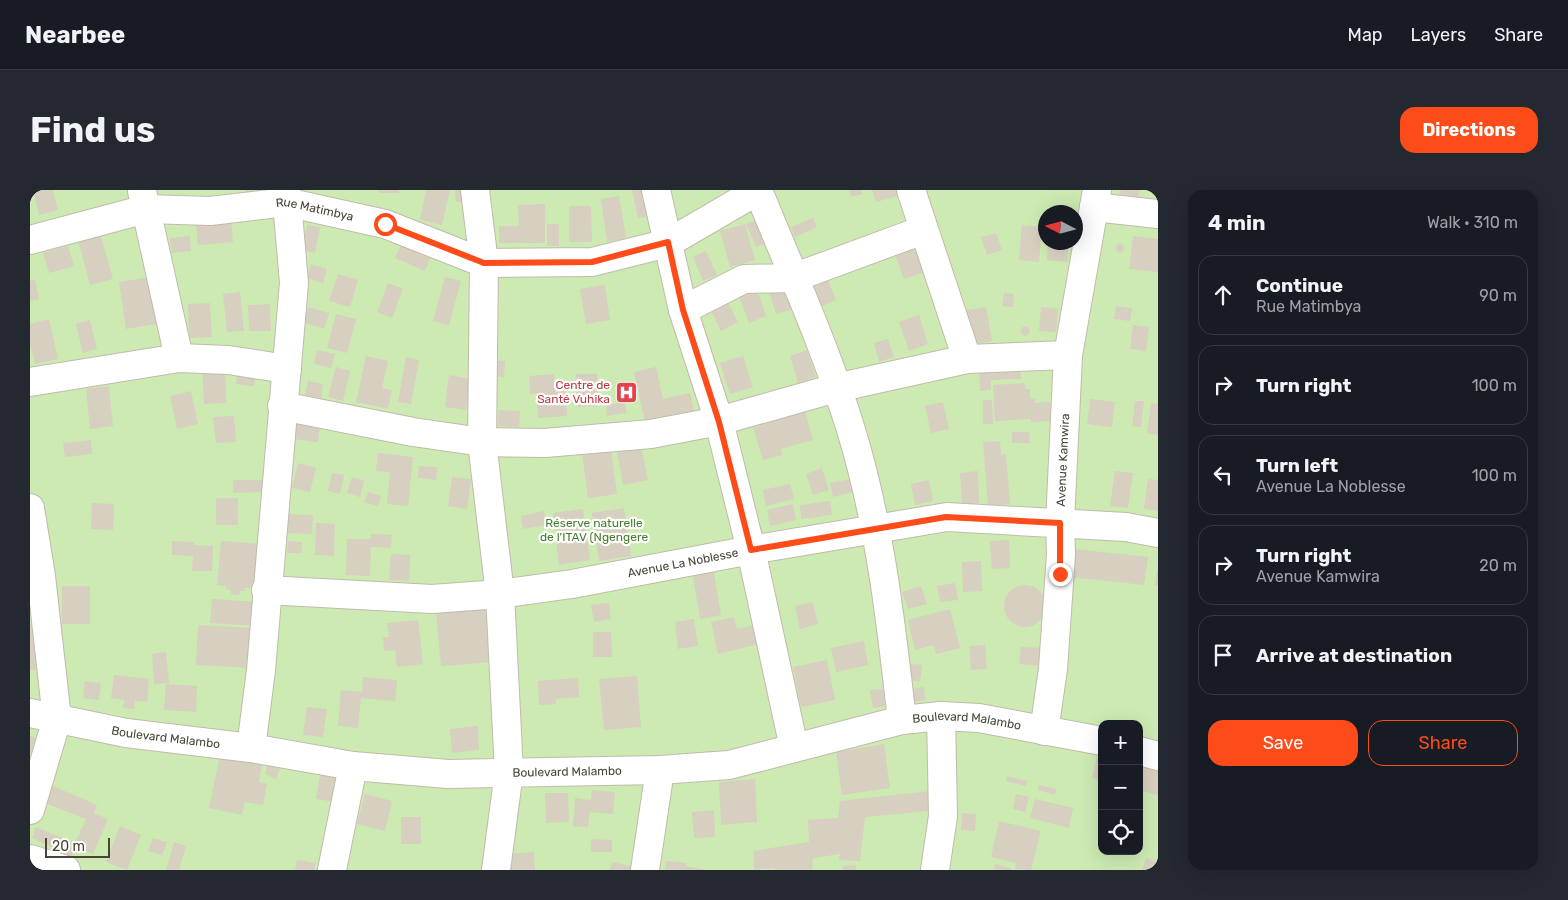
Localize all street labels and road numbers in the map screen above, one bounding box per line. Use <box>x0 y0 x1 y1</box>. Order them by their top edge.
street label: Rue Matimbya <box>275 195 355 224</box>
street label: Avenue Kamwira <box>1054 413 1072 507</box>
street label: Avenue La Noblesse <box>626 546 740 580</box>
street label: Boulevard Malambo <box>912 709 1022 733</box>
street label: Boulevard Malambo <box>110 723 221 751</box>
street label: Boulevard Malambo <box>512 764 622 780</box>

